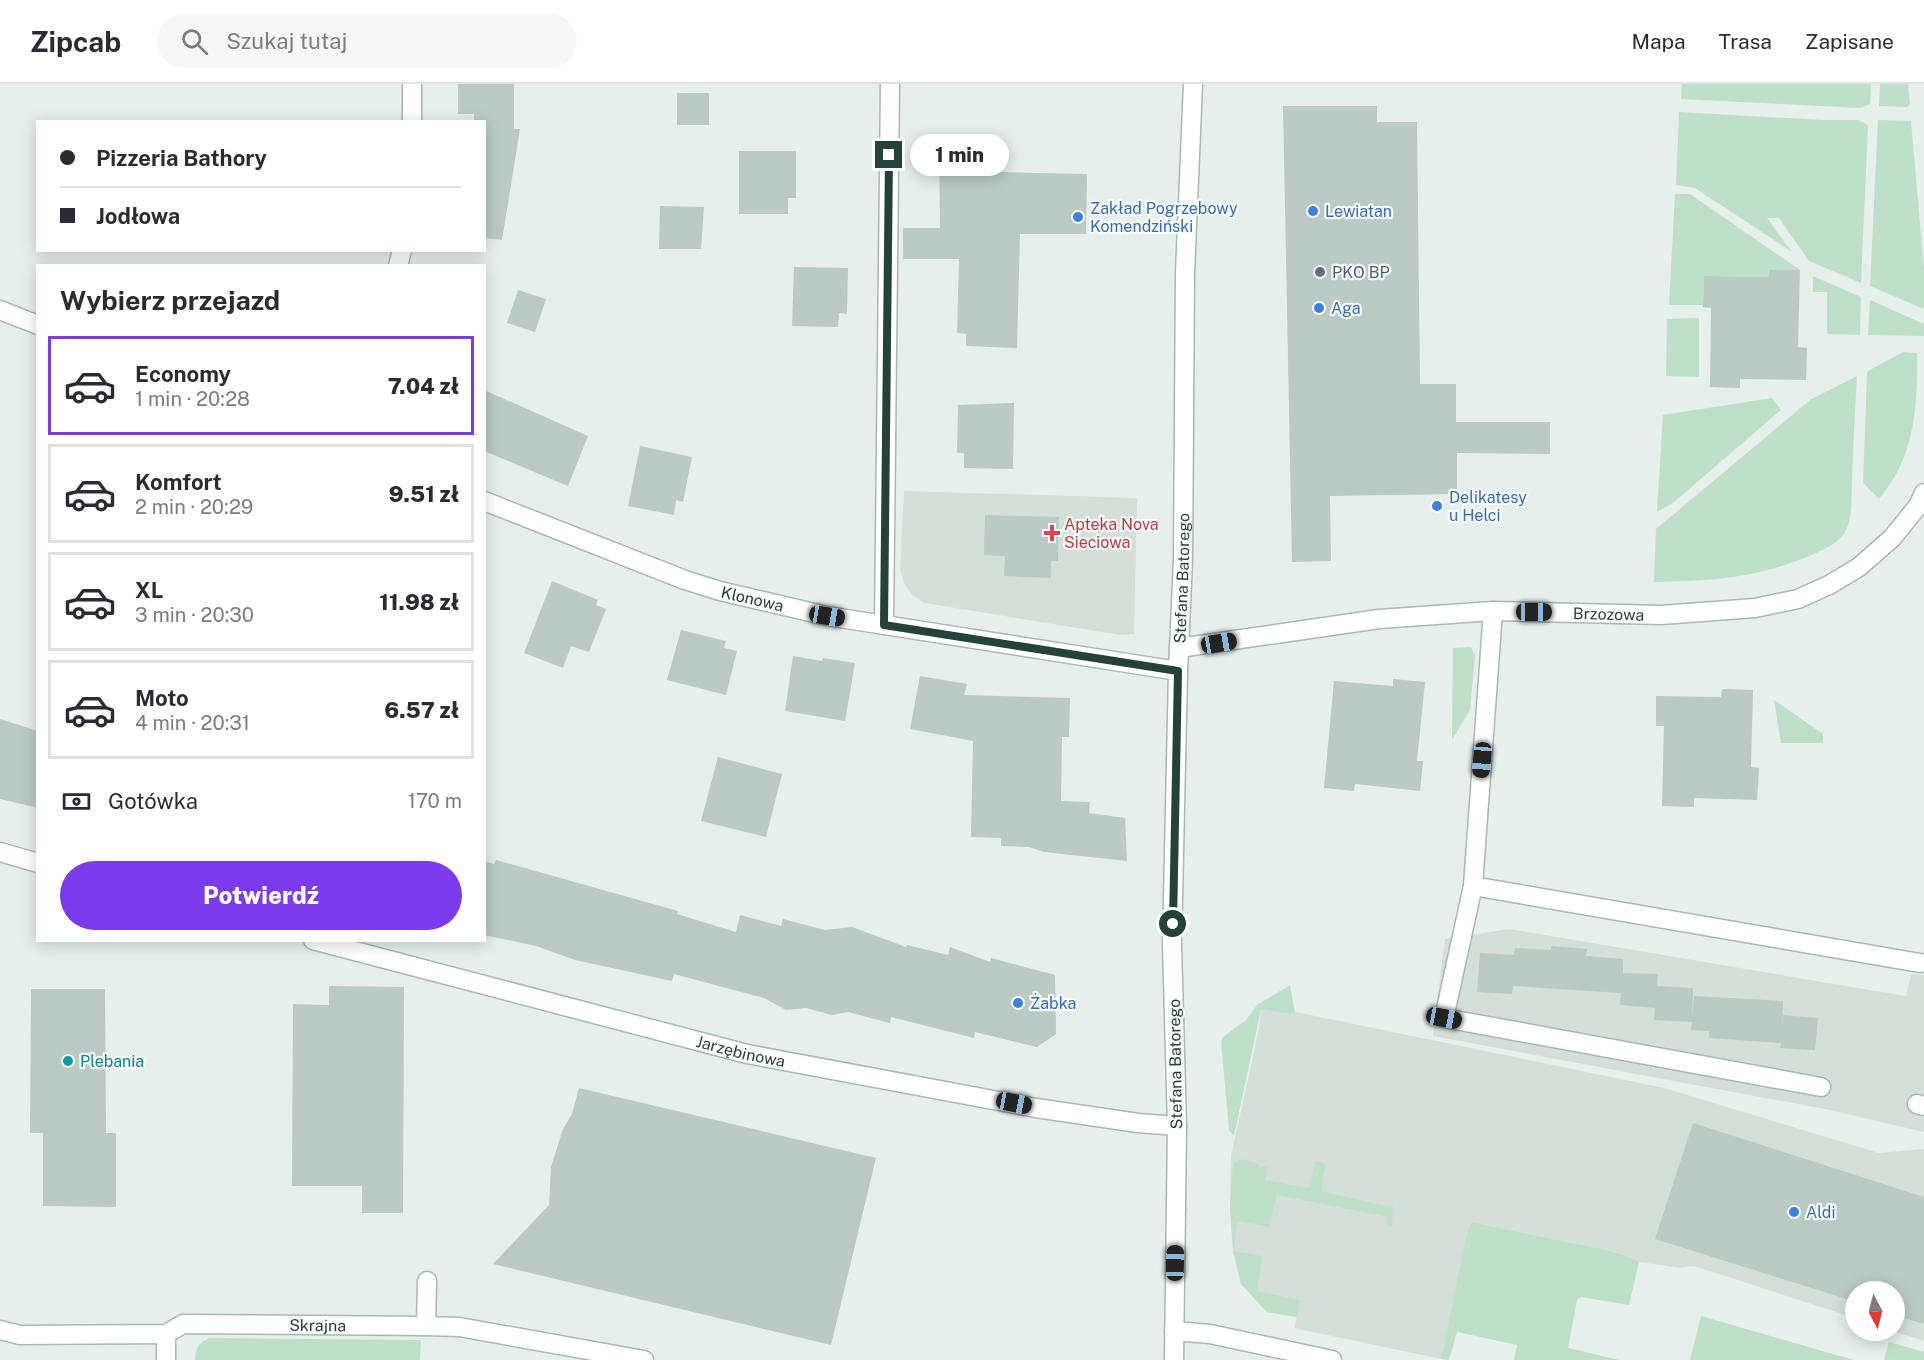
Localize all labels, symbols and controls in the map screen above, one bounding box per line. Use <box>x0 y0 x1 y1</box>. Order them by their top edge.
search box <box>157 14 577 68</box>
text: Zipcab <box>30 25 121 58</box>
icon: search <box>178 25 211 58</box>
text: Szukaj tutaj <box>226 28 347 54</box>
text: Mapa <box>1631 29 1686 54</box>
text: Trasa <box>1719 29 1772 54</box>
text: Zapisane <box>1805 29 1894 54</box>
callout: 1 min <box>910 134 1009 176</box>
route end <box>875 141 902 168</box>
text: 1 min <box>935 143 984 167</box>
text: Pizzeria Bathory <box>96 145 267 171</box>
place label: Zakład Pogrzebowy Komendziński <box>1090 199 1238 236</box>
place label: Lewiatan <box>1325 202 1392 221</box>
text: Jodłowa <box>96 203 180 229</box>
marker: Lewiatan <box>1306 204 1320 218</box>
marker: Zakład Pogrzebowy Komendziński <box>1071 210 1085 224</box>
place label: PKO BP <box>1332 263 1390 282</box>
marker: PKO BP <box>1313 265 1327 279</box>
text: Wybierz przejazd <box>60 284 280 316</box>
place label: Aga <box>1331 299 1361 318</box>
marker: Aga <box>1312 301 1326 315</box>
icon: car <box>63 359 117 413</box>
text: Economy <box>135 361 231 387</box>
text: 7.04 zł <box>388 373 459 399</box>
text: 1 min · 20:28 <box>135 387 250 411</box>
icon: car <box>63 467 117 521</box>
text: Komfort <box>135 469 222 495</box>
text: 9.51 zł <box>389 481 459 507</box>
place label: Delikatesy u Helci <box>1449 488 1527 525</box>
text: 2 min · 20:29 <box>135 495 253 519</box>
marker: Delikatesy u Helci <box>1430 499 1444 513</box>
street label: Stefana Batorego <box>1170 513 1193 644</box>
place label: Apteka Nova Sieciowa <box>1064 515 1159 552</box>
marker: Apteka Nova Sieciowa <box>1045 526 1059 540</box>
icon: car <box>63 575 117 629</box>
text: XL <box>135 577 163 603</box>
street label: Klonowa <box>719 583 786 616</box>
text: 11.98 zł <box>379 589 459 615</box>
text: 3 min · 20:30 <box>135 603 254 627</box>
car <box>1516 603 1552 621</box>
car <box>808 604 846 628</box>
street label: Brzozowa <box>1573 604 1644 625</box>
car <box>1200 631 1238 655</box>
icon: car <box>63 683 117 737</box>
text: Moto <box>135 685 189 711</box>
text: 6.57 zł <box>384 697 459 723</box>
text: 4 min · 20:31 <box>135 711 250 735</box>
car <box>1471 741 1493 779</box>
icon: cash <box>60 785 93 818</box>
text: Gotówka <box>108 788 198 814</box>
text: 170 m <box>408 789 462 813</box>
button: Potwierdź <box>60 861 462 930</box>
route start <box>1159 910 1186 937</box>
place label: Żabka <box>1030 993 1076 1013</box>
marker: Żabka <box>1011 996 1025 1010</box>
street label: Stefana Batorego <box>1165 999 1186 1129</box>
car <box>1425 1006 1463 1030</box>
street label: Jarzębinowa <box>694 1032 787 1071</box>
place label: Plebania <box>80 1052 144 1071</box>
marker: Plebania <box>61 1054 75 1068</box>
car <box>995 1091 1033 1115</box>
place label: Aldi <box>1806 1203 1835 1222</box>
marker: Aldi <box>1787 1205 1801 1219</box>
car <box>1166 1245 1184 1281</box>
north arrow <box>1845 1281 1905 1341</box>
map controls <box>1845 1281 1905 1341</box>
street label: Skrajna <box>289 1316 346 1335</box>

